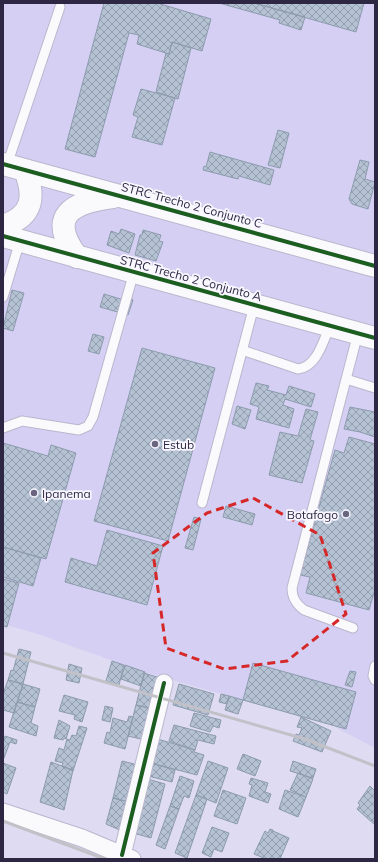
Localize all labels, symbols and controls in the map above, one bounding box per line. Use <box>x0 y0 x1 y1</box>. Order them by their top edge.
street label: STRC Trecho 2 Conjunto C <box>120 179 264 231</box>
street label: STRC Trecho 2 Conjunto A <box>119 252 264 304</box>
place label: Estub <box>163 437 194 452</box>
marker: Estub <box>150 439 160 449</box>
place label: Ipanema <box>42 486 91 501</box>
marker: Ipanema <box>29 488 39 498</box>
place label: Botafogo <box>287 507 338 522</box>
marker: Botafogo <box>341 509 351 519</box>

